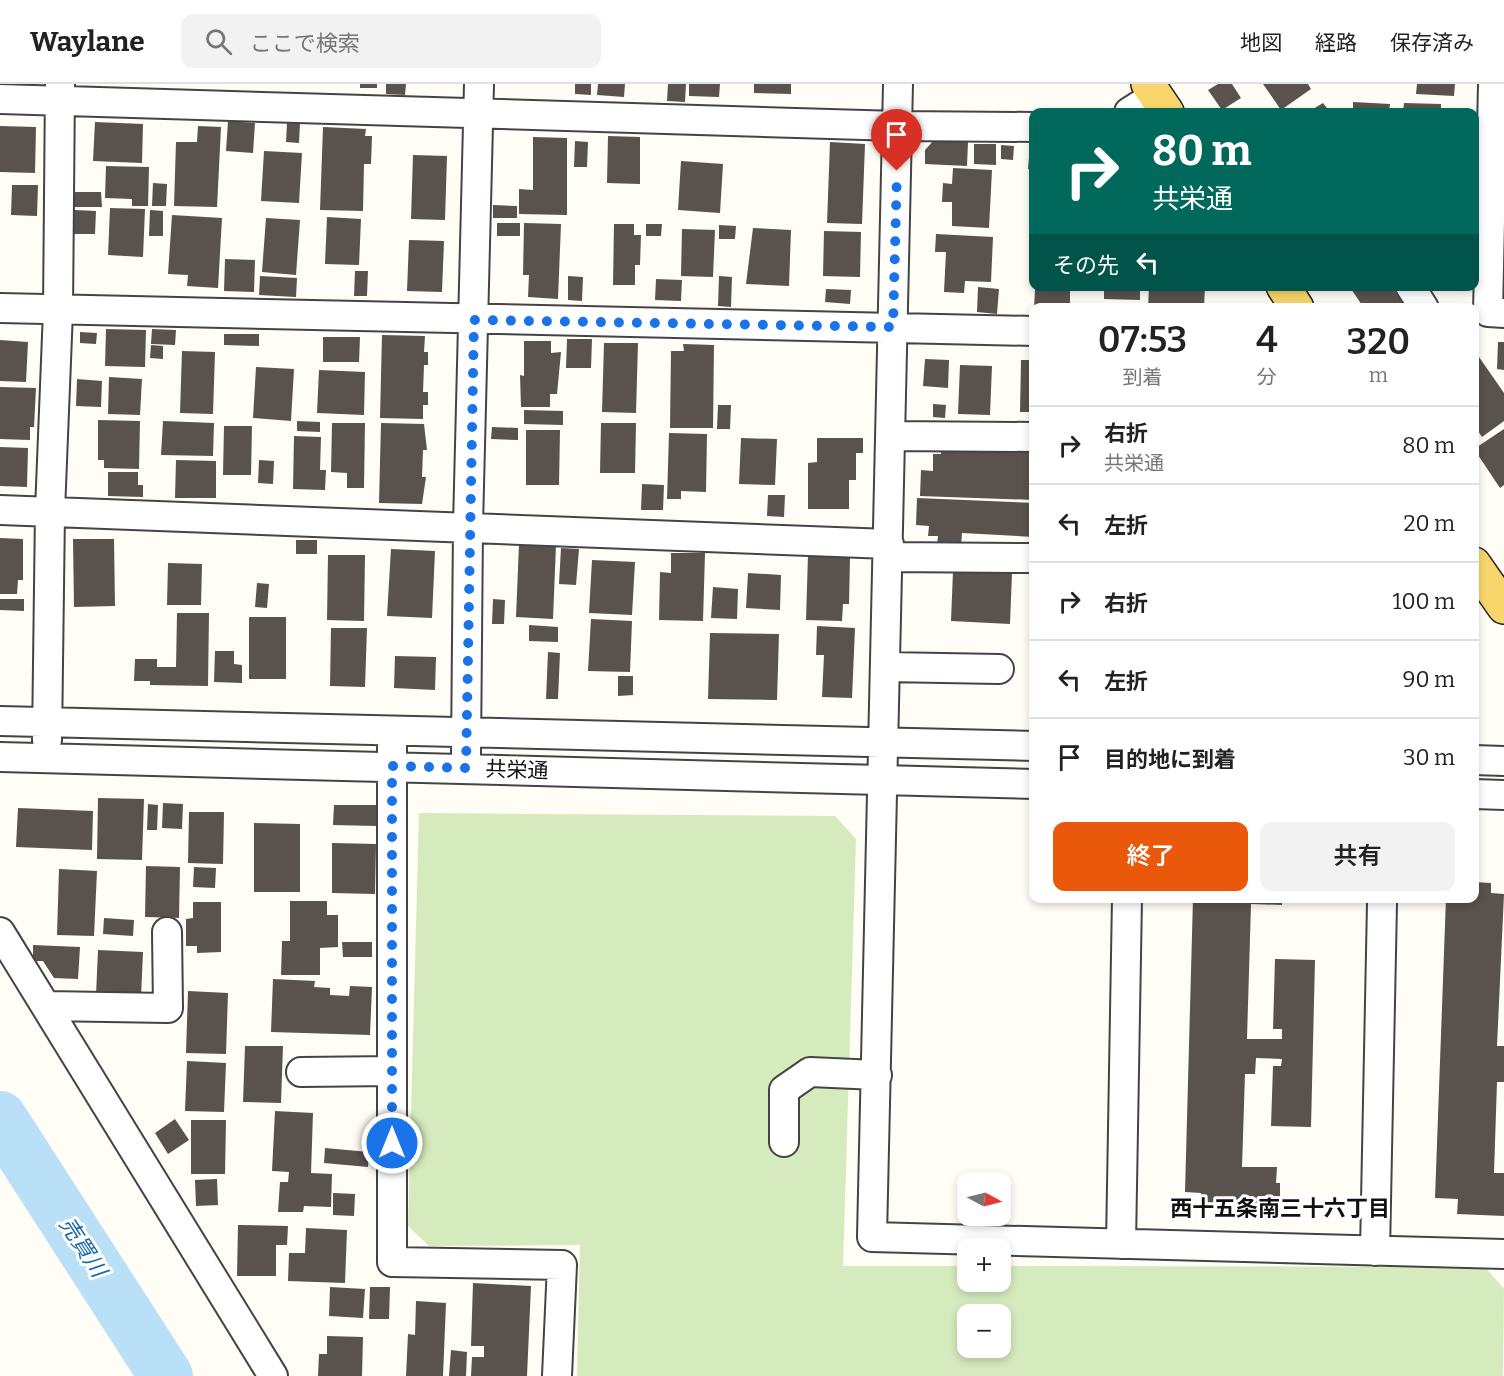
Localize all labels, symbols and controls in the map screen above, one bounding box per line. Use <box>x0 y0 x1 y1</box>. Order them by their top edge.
search box <box>181 14 601 68</box>
text: Waylane <box>30 25 145 58</box>
icon: search <box>202 25 235 58</box>
text: ここで検索 <box>250 30 360 57</box>
text: 地図 <box>1240 30 1282 56</box>
text: 経路 <box>1315 30 1357 56</box>
text: 保存済み <box>1390 30 1474 56</box>
pin <box>871 109 922 171</box>
icon: arrive <box>880 118 913 151</box>
text: 80 m <box>1152 126 1252 176</box>
icon: right <box>1053 132 1131 210</box>
text: 共栄通 <box>1152 183 1233 215</box>
icon: left <box>1131 246 1164 279</box>
text: その先 <box>1053 252 1119 279</box>
text: 07:53 <box>1098 318 1187 362</box>
text: 4 <box>1256 318 1278 362</box>
text: 320 <box>1346 320 1410 364</box>
text: m <box>1369 363 1388 387</box>
text: 到着 <box>1122 365 1162 389</box>
text: 分 <box>1257 365 1277 389</box>
text: 右折 <box>1104 420 1148 447</box>
icon: right <box>1053 429 1086 462</box>
text: 80 m <box>1402 432 1455 459</box>
text: 共栄通 <box>1104 451 1164 475</box>
icon: left <box>1053 507 1086 540</box>
text: 20 m <box>1404 510 1455 537</box>
text: 左折 <box>1104 512 1148 539</box>
icon: right <box>1053 585 1086 618</box>
text: 100 m <box>1392 588 1455 615</box>
text: 右折 <box>1104 590 1148 617</box>
icon: left <box>1053 663 1086 696</box>
text: 90 m <box>1403 666 1455 693</box>
text: 左折 <box>1104 668 1148 695</box>
icon: arrive <box>1053 741 1086 774</box>
text: 30 m <box>1403 744 1455 771</box>
text: 目的地に到着 <box>1104 746 1236 773</box>
street label: 共栄通 <box>485 756 549 784</box>
button: 終了 <box>1053 822 1248 891</box>
button: 共有 <box>1260 822 1455 891</box>
position arrow <box>360 1111 424 1175</box>
north arrow <box>957 1172 1011 1226</box>
map controls <box>957 1172 1011 1358</box>
district label: 西十五条南三十六丁目 <box>1170 1195 1390 1222</box>
water label: 売買川 <box>54 1212 113 1284</box>
button: + <box>957 1238 1011 1292</box>
button: − <box>957 1304 1011 1358</box>

